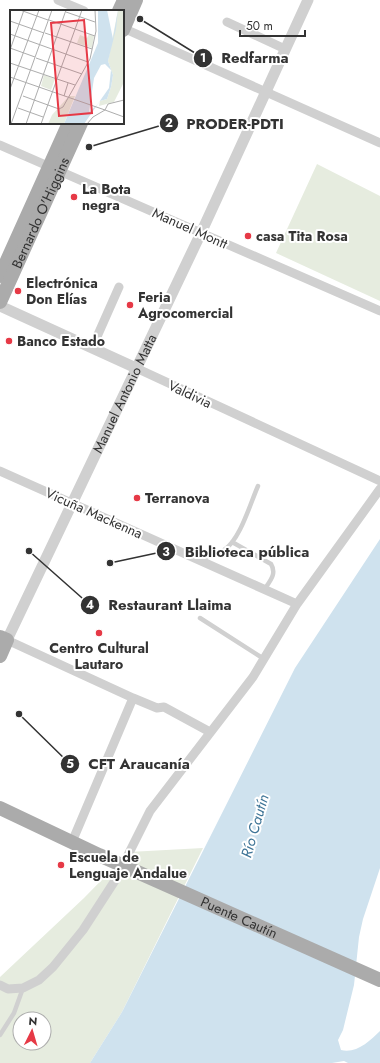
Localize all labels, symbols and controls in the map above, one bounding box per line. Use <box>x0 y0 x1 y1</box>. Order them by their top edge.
inset map <box>10 10 124 124</box>
scale bar <box>240 12 305 38</box>
text: 50 m <box>246 17 273 35</box>
callout: Redfarma <box>193 44 297 71</box>
text: Redfarma <box>221 47 289 69</box>
text: 1 <box>200 49 206 67</box>
callout: PRODER-PDTI <box>159 110 292 137</box>
text: PRODER-PDTI <box>186 113 284 135</box>
text: 2 <box>165 114 173 132</box>
street label: Bernardo O'Higgins <box>7 154 74 271</box>
place label: La Bota negra <box>82 179 131 215</box>
marker: La Bota negra <box>69 192 79 202</box>
street label: Manuel Montt <box>149 202 231 254</box>
place label: casa Tita Rosa <box>256 226 348 246</box>
marker: casa Tita Rosa <box>243 231 253 241</box>
place label: Electrónica Don Elías <box>26 273 98 309</box>
marker: Electrónica Don Elías <box>13 286 23 296</box>
place label: Feria Agrocomercial <box>137 287 233 323</box>
marker: Feria Agrocomercial <box>125 300 135 310</box>
place label: Banco Estado <box>17 331 105 351</box>
street label: Manuel Antonio Matta <box>88 331 161 456</box>
marker: Banco Estado <box>4 336 14 346</box>
street label: Valdivia <box>165 375 215 413</box>
street label: Vicuña Mackenna <box>42 483 146 543</box>
place label: Terranova <box>145 488 210 508</box>
marker: Terranova <box>132 493 142 503</box>
callout: Biblioteca pública <box>156 538 317 565</box>
text: Biblioteca pública <box>185 541 309 563</box>
text: 3 <box>162 543 170 561</box>
callout: Restaurant Llaima <box>80 591 240 618</box>
text: Restaurant Llaima <box>108 594 232 616</box>
text: 4 <box>86 596 94 614</box>
marker: Centro Cultural Lautaro <box>94 628 104 638</box>
place label: Centro Cultural Lautaro <box>49 638 149 674</box>
callout: CFT Araucanía <box>60 750 198 777</box>
text: CFT Araucanía <box>88 753 190 775</box>
text: 5 <box>66 755 74 773</box>
water label: Río Cautín <box>235 792 275 860</box>
place label: Escuela de Lenguaje Andalue <box>69 847 187 883</box>
marker: Escuela de Lenguaje Andalue <box>56 860 66 870</box>
street label: Puente Cautín <box>198 892 281 943</box>
north arrow <box>12 1011 52 1051</box>
text: N <box>28 1013 38 1029</box>

